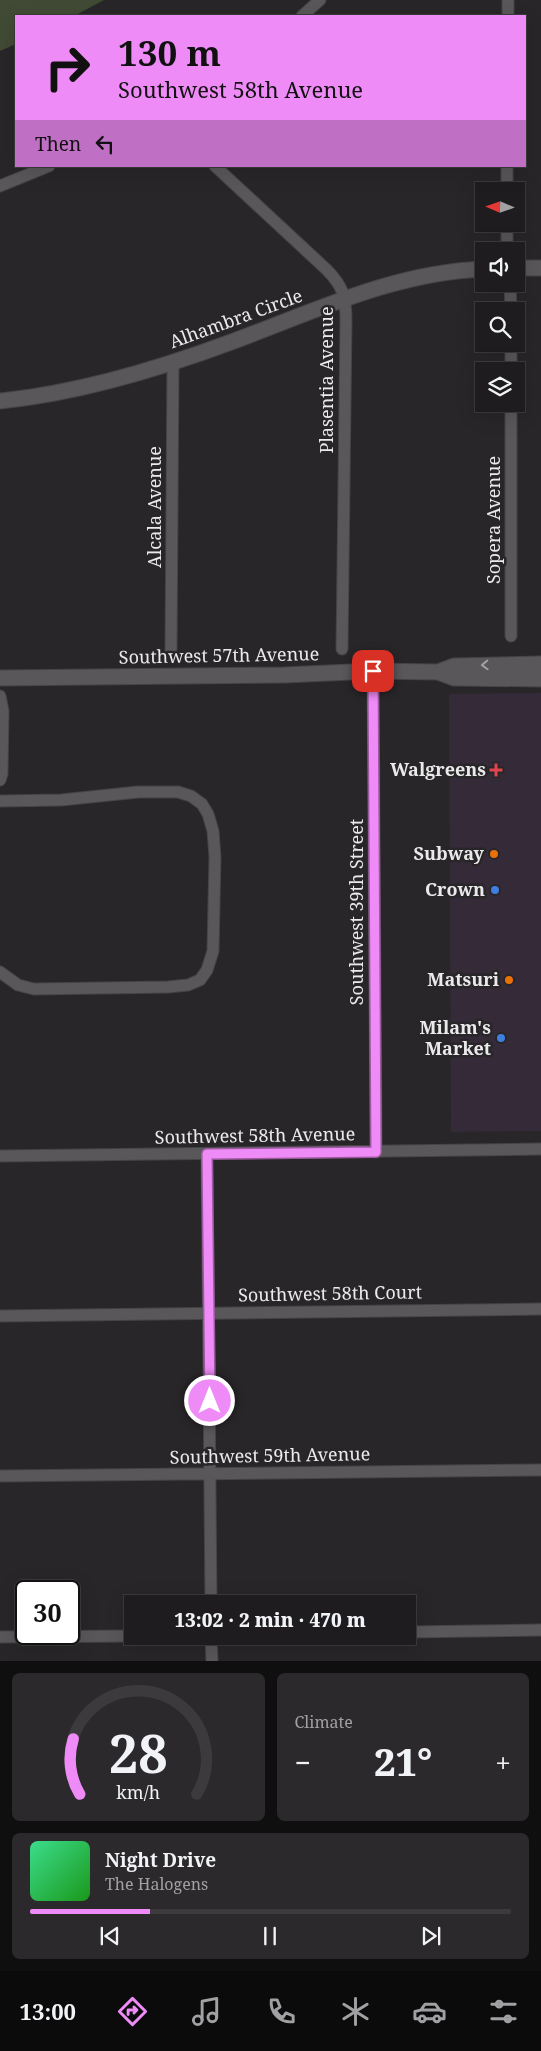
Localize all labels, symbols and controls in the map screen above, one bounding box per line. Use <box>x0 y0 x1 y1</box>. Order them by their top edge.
text: 130 m <box>118 29 221 76</box>
icon: right <box>35 35 100 100</box>
text: Southwest 58th Avenue <box>118 74 363 104</box>
icon: left <box>91 130 119 158</box>
text: Then <box>35 131 81 157</box>
north arrow <box>475 182 525 232</box>
map controls <box>475 182 525 412</box>
button: sound <box>475 242 525 292</box>
street label: Alhambra Circle <box>166 283 306 353</box>
button: search <box>475 302 525 352</box>
street label: Plasentia Avenue <box>314 306 338 454</box>
button: layers <box>475 362 525 412</box>
street label: Alcala Avenue <box>142 446 166 568</box>
street label: Sopera Avenue <box>481 456 505 584</box>
street label: Southwest 57th Avenue <box>119 641 319 669</box>
pin <box>352 650 394 692</box>
icon: arrive <box>359 657 387 685</box>
one-way arrow <box>481 660 488 670</box>
place label: Walgreens <box>390 757 486 781</box>
marker: Walgreens <box>490 764 502 776</box>
street label: Southwest 39th Street <box>344 819 368 1005</box>
place label: Subway <box>414 841 485 865</box>
marker: Subway <box>488 848 500 860</box>
place label: Crown <box>425 877 485 901</box>
marker: Crown <box>489 884 501 896</box>
place label: Matsuri <box>427 967 500 991</box>
marker: Matsuri <box>503 974 515 986</box>
place label: Milam's Market <box>419 1015 491 1060</box>
marker: Milam's Market <box>495 1032 507 1044</box>
street label: Southwest 58th Avenue <box>155 1121 355 1149</box>
street label: Southwest 58th Court <box>238 1279 422 1307</box>
position arrow <box>183 1374 235 1426</box>
street label: Southwest 59th Avenue <box>170 1441 370 1469</box>
speed limit sign: 30 <box>15 1580 80 1645</box>
text: 13:02 · 2 min · 470 m <box>174 1607 366 1633</box>
text: Climate <box>295 1711 353 1733</box>
text: 28 <box>109 1717 168 1788</box>
text: 21° <box>374 1735 432 1787</box>
text: − <box>295 1743 311 1781</box>
text: + <box>495 1743 511 1781</box>
text: km/h <box>116 1780 160 1804</box>
text: Night Drive <box>105 1847 216 1873</box>
text: The Halogens <box>105 1873 208 1895</box>
icon: previous <box>96 1922 124 1950</box>
icon: pause <box>256 1922 284 1950</box>
icon: next <box>417 1922 445 1950</box>
icon: directions <box>115 1994 150 2029</box>
icon: music <box>189 1994 224 2029</box>
icon: phone <box>264 1994 299 2029</box>
icon: climate <box>338 1994 373 2029</box>
icon: car <box>412 1994 447 2029</box>
icon: filters <box>486 1994 521 2029</box>
text: 13:00 <box>20 1996 76 2026</box>

